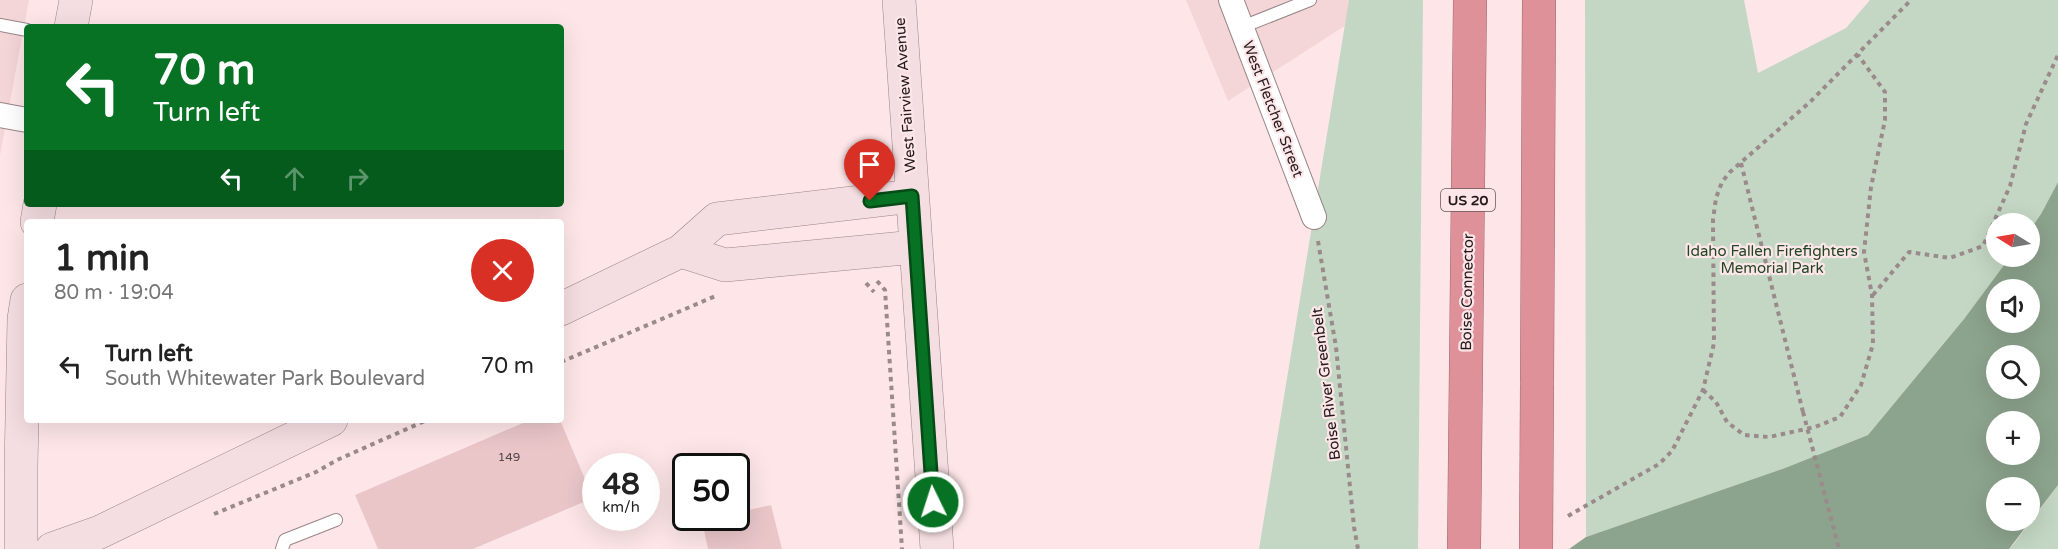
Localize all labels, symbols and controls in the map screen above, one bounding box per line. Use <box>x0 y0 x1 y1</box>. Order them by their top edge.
street label: West Fairview Avenue <box>891 17 919 173</box>
street label: West Fletcher Street <box>1239 38 1307 180</box>
text: 70 m <box>153 45 255 96</box>
icon: left <box>54 48 132 126</box>
text: Turn left <box>153 96 260 129</box>
pin <box>844 139 895 201</box>
icon: arrive <box>853 148 886 181</box>
icon: left <box>215 162 248 195</box>
icon: ahead <box>278 162 311 195</box>
icon: right <box>341 162 374 195</box>
road number: US 20 <box>1441 189 1495 211</box>
north arrow <box>1986 213 2040 267</box>
map controls <box>1986 213 2040 531</box>
street label: Boise Connector <box>1457 233 1477 351</box>
text: 1 min <box>54 237 150 280</box>
button: close <box>471 239 534 302</box>
park label: Idaho Fallen Firefighters Memorial Park <box>1686 242 1858 277</box>
button: sound <box>1986 279 2040 333</box>
text: 80 m · 19:04 <box>54 281 174 305</box>
street label: Boise River Greenbelt <box>1308 306 1344 461</box>
text: Turn left <box>105 341 193 367</box>
button: search <box>1986 345 2040 399</box>
icon: left <box>54 350 87 383</box>
text: 70 m <box>480 353 534 379</box>
text: South Whitewater Park Boulevard <box>105 367 425 391</box>
button: + <box>1986 411 2040 465</box>
house number: 149 <box>498 450 520 464</box>
speed limit sign: 50 <box>672 453 750 531</box>
text: 48 <box>602 466 640 503</box>
position arrow <box>901 470 965 534</box>
button: − <box>1986 477 2040 531</box>
text: km/h <box>602 498 640 516</box>

